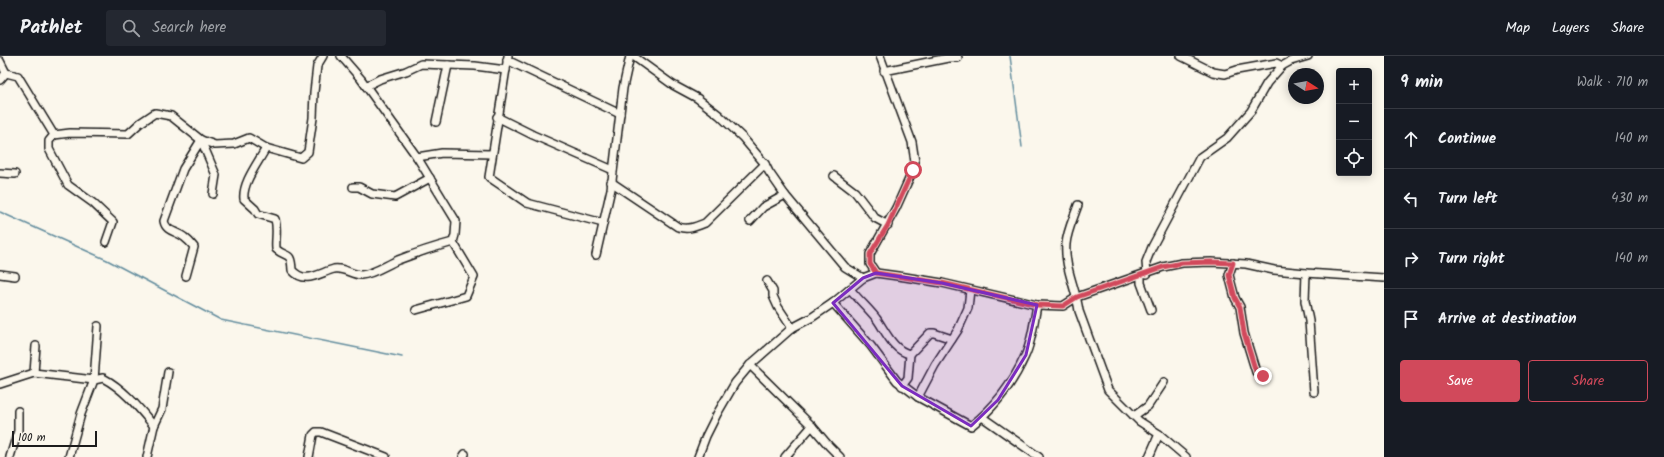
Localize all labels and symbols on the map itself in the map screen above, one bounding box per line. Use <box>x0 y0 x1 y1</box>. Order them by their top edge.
north arrow <box>1288 68 1324 104</box>
route start <box>904 161 922 179</box>
route end <box>1254 367 1272 385</box>
scale bar <box>12 429 97 448</box>

